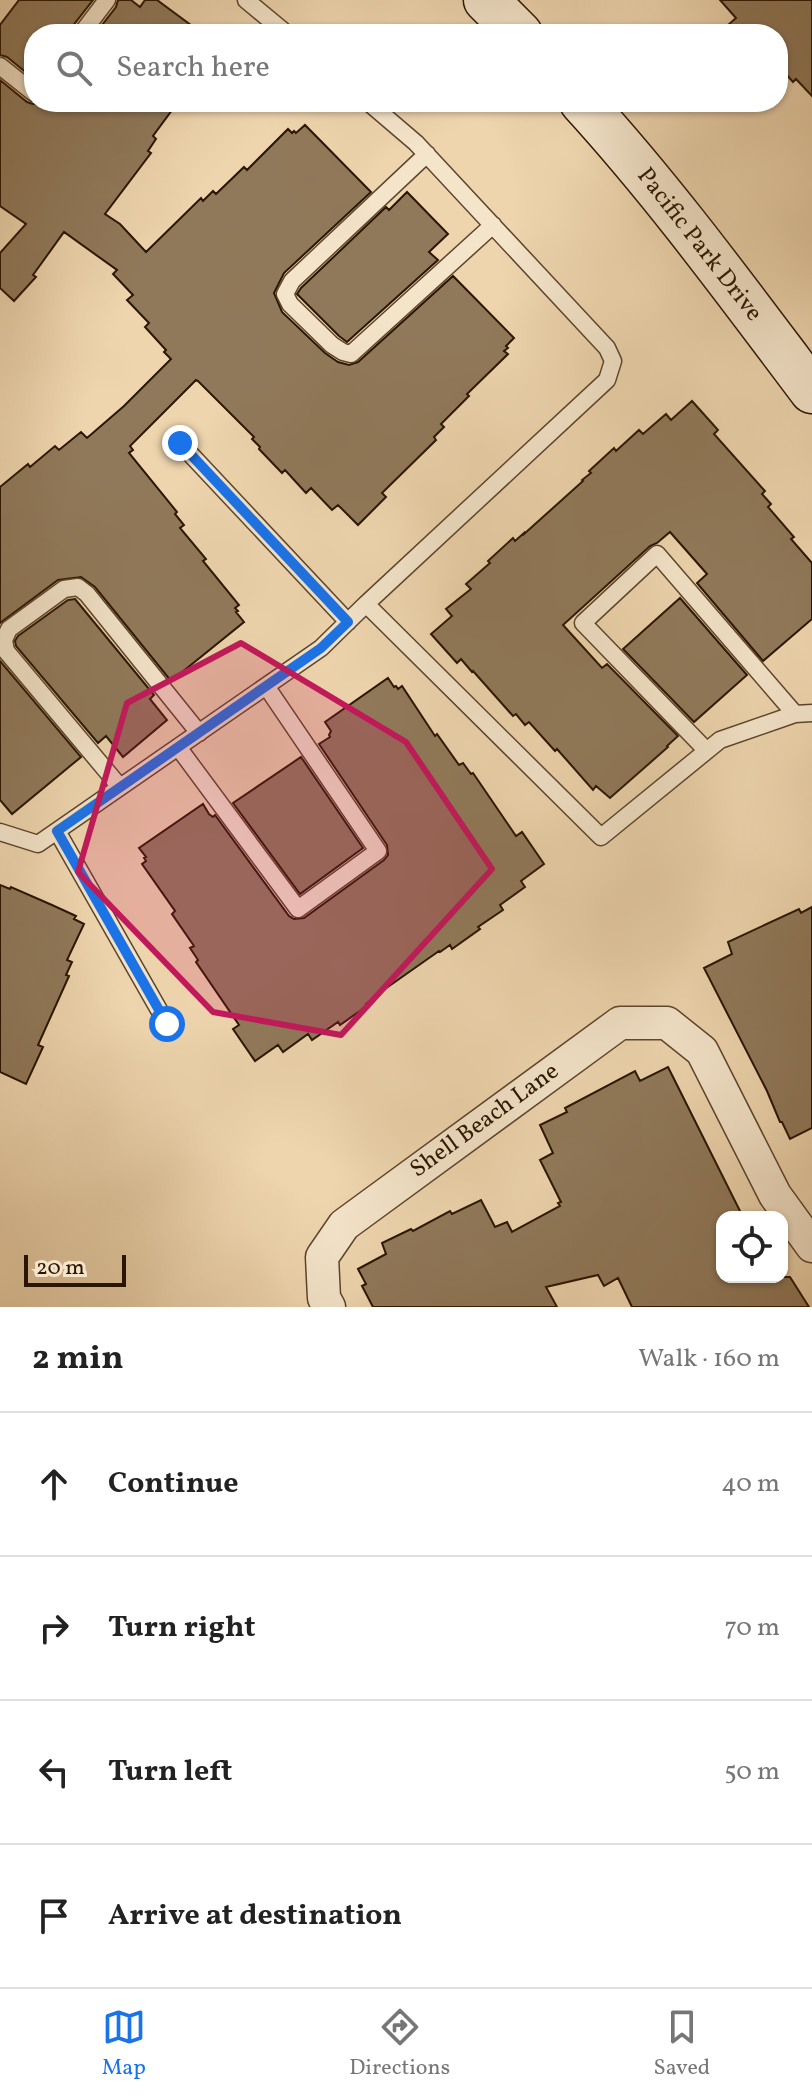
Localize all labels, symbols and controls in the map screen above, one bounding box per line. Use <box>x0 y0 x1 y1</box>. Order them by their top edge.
search box <box>24 24 788 112</box>
icon: search <box>52 46 96 90</box>
text: Search here <box>116 47 270 89</box>
street label: Pacific Park Drive <box>628 161 770 329</box>
route end <box>162 425 198 461</box>
route start <box>149 1006 185 1042</box>
street label: Shell Beach Lane <box>404 1055 566 1187</box>
map controls <box>716 1211 788 1283</box>
button: locate <box>716 1211 788 1283</box>
scale bar <box>24 1251 126 1287</box>
text: 20 m <box>36 1253 85 1284</box>
text: 2 min <box>32 1336 124 1383</box>
text: Walk · 160 m <box>638 1341 780 1377</box>
icon: ahead <box>32 1462 76 1506</box>
text: Continue <box>108 1463 239 1505</box>
text: 40 m <box>721 1466 780 1502</box>
icon: right <box>32 1606 76 1650</box>
text: Turn right <box>108 1607 256 1649</box>
text: 70 m <box>725 1610 780 1646</box>
icon: left <box>32 1750 76 1794</box>
text: Turn left <box>108 1751 232 1793</box>
text: 50 m <box>724 1754 780 1790</box>
icon: arrive <box>32 1894 76 1938</box>
text: Arrive at destination <box>108 1895 402 1937</box>
tab: Map <box>102 2005 146 2084</box>
tab: Directions <box>349 2005 450 2084</box>
tab: Saved <box>654 2005 710 2084</box>

